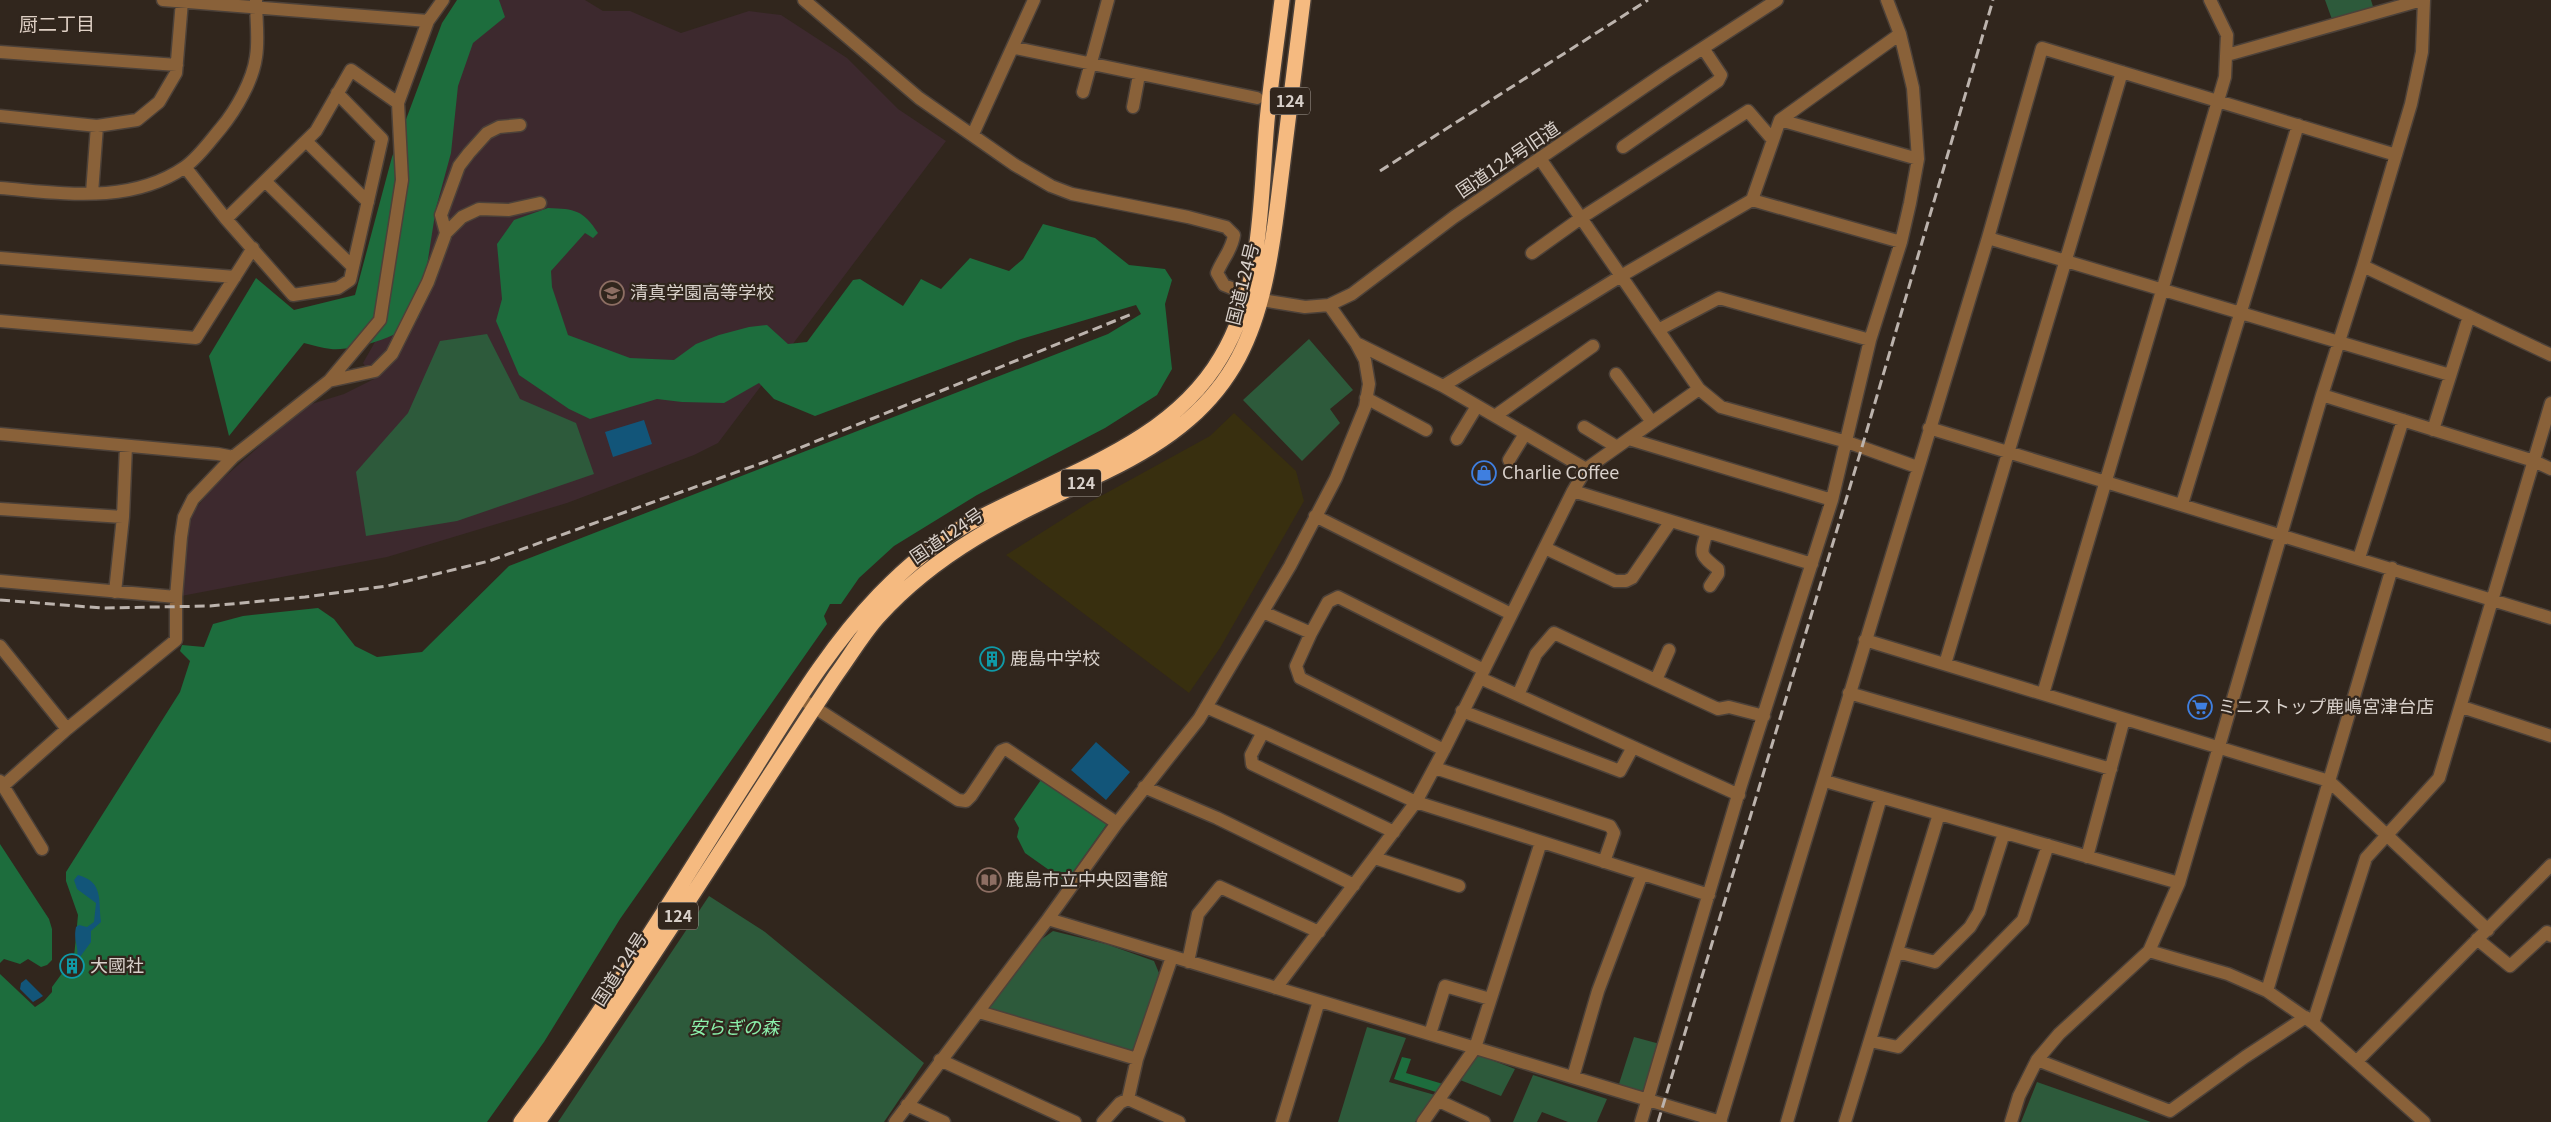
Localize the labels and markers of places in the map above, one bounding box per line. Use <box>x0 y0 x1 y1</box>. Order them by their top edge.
place label: 清真学園高等学校 <box>630 278 774 304</box>
school or university icon: 清真学園高等学校 <box>599 280 625 306</box>
place label: Charlie Coffee <box>1502 458 1619 484</box>
shop icon: Charlie Coffee <box>1471 460 1497 486</box>
place label: 鹿島中学校 <box>1010 644 1100 670</box>
building icon: 鹿島中学校 <box>979 646 1005 672</box>
place label: ミニストップ鹿嶋宮津台店 <box>2218 692 2434 718</box>
supermarket icon: ミニストップ鹿嶋宮津台店 <box>2187 694 2213 720</box>
place label: 鹿島市立中央図書館 <box>1006 865 1168 891</box>
library icon: 鹿島市立中央図書館 <box>976 867 1002 893</box>
place label: 大國社 <box>90 951 144 977</box>
building icon: 大國社 <box>59 953 85 979</box>

